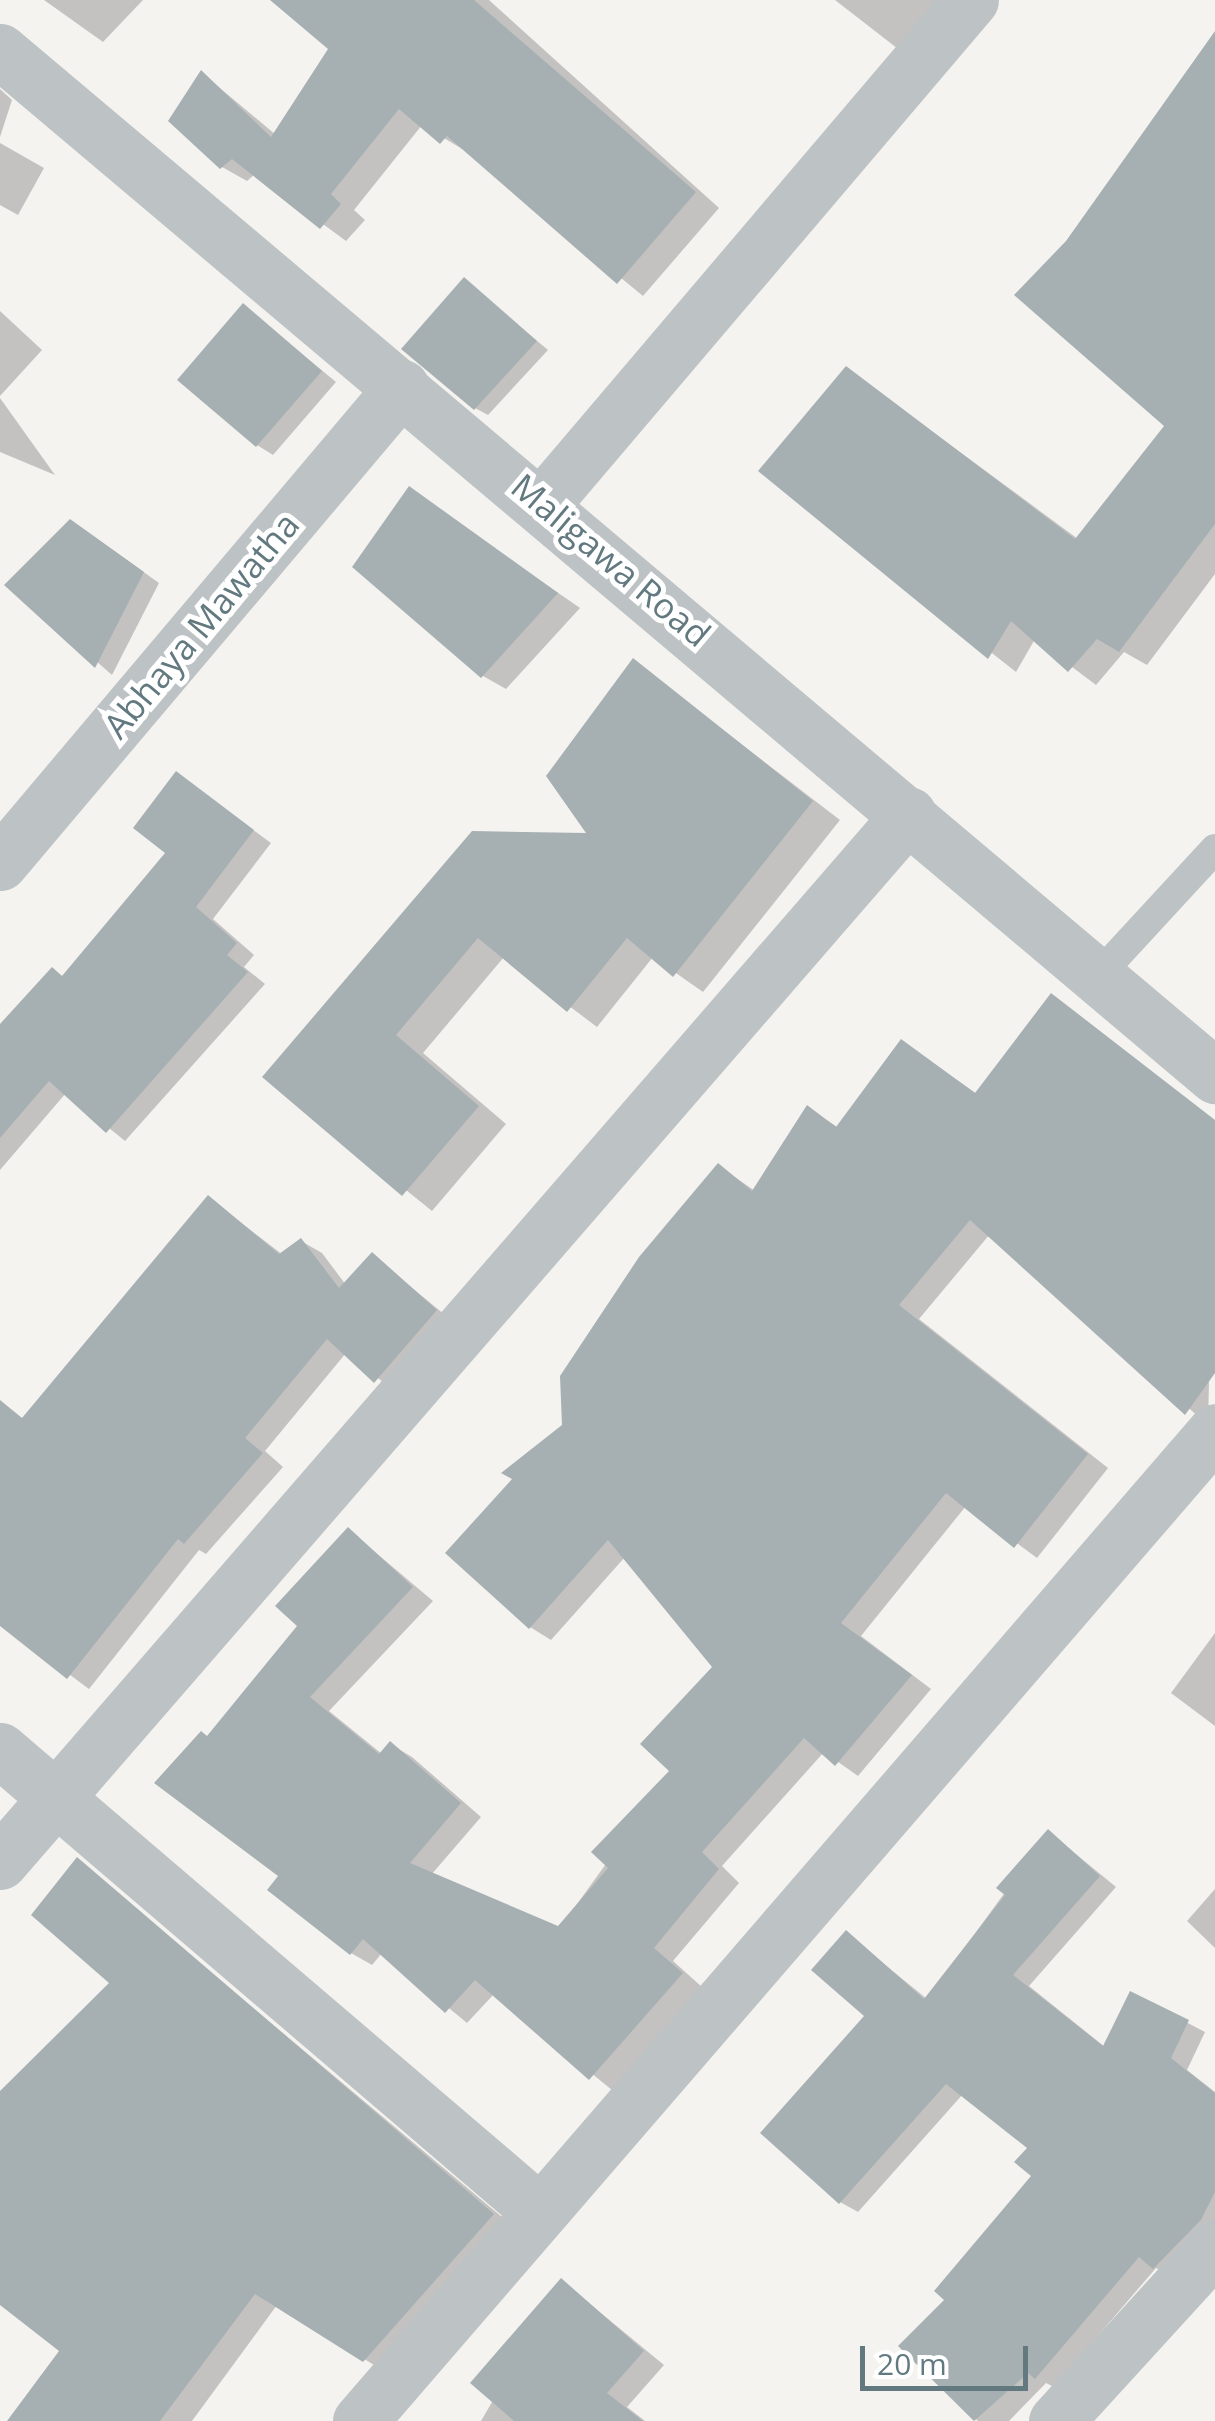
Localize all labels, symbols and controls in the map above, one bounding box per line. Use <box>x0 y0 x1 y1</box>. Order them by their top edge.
street label: Maligawa Road <box>503 465 719 655</box>
street label: Abhaya Mawatha <box>94 504 308 746</box>
scale bar <box>865 2326 1032 2388</box>
text: 20 m <box>877 2343 947 2384</box>

